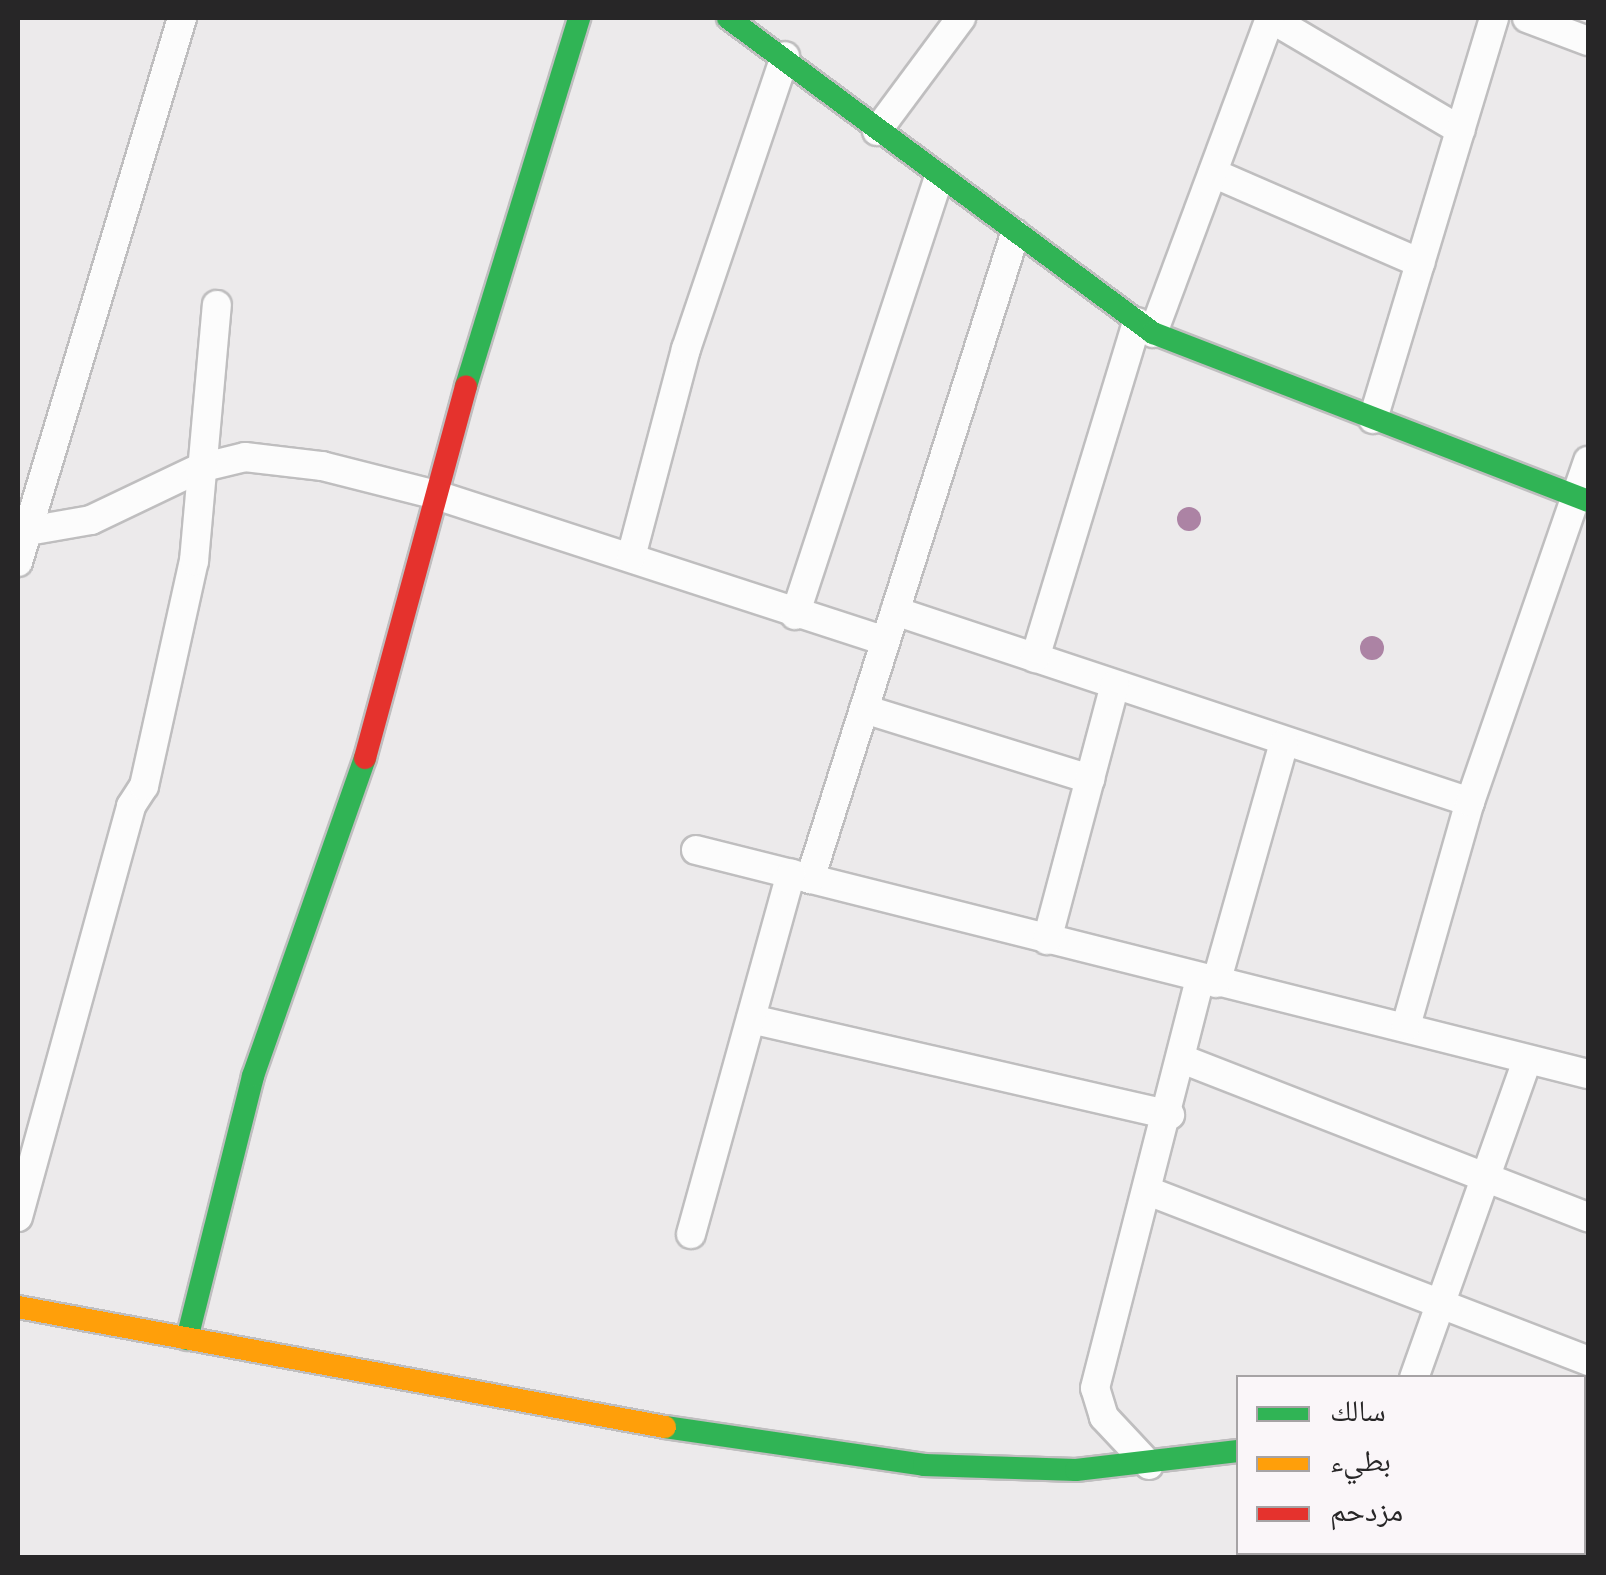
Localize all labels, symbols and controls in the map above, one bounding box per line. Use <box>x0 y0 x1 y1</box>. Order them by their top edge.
legend <box>1236 1375 1586 1555</box>
text: سالك <box>1330 1393 1386 1430</box>
text: بطيء <box>1330 1443 1391 1480</box>
text: مزدحم <box>1330 1493 1403 1530</box>

